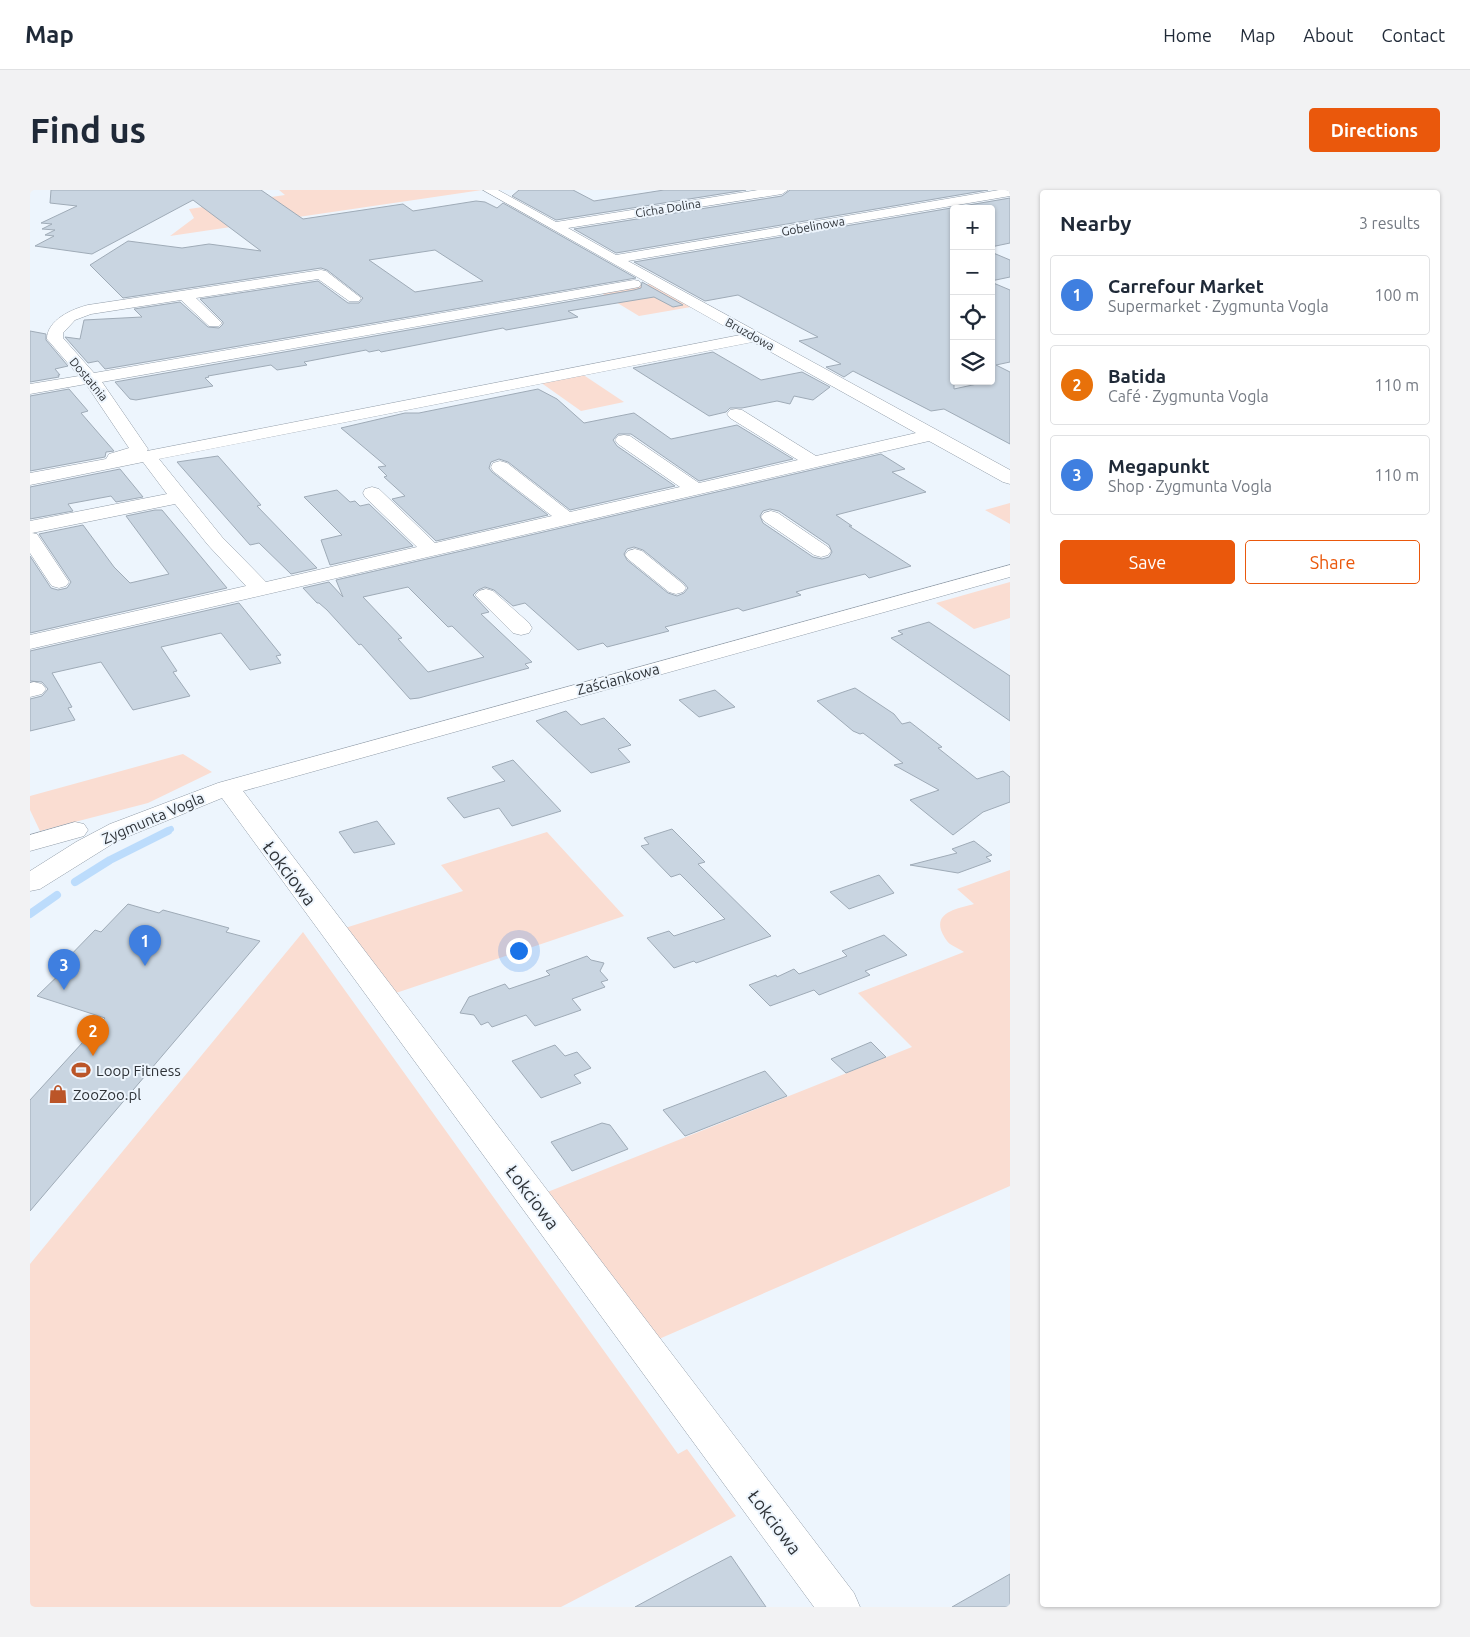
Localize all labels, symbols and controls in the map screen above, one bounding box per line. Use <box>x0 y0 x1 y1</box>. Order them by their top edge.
text: Map <box>25 21 74 48</box>
text: Home <box>1163 25 1212 45</box>
text: Map <box>1240 25 1275 45</box>
text: About <box>1303 25 1353 45</box>
text: Contact <box>1381 25 1445 45</box>
button: Directions <box>1309 108 1440 152</box>
text: Find us <box>30 110 146 150</box>
street label: Cicha Dolina <box>634 196 702 220</box>
map controls <box>950 205 995 385</box>
button: + <box>950 205 995 250</box>
text: Nearby <box>1060 211 1131 235</box>
street label: Gobelinowa <box>780 214 846 238</box>
text: 3 results <box>1359 214 1420 232</box>
button: − <box>950 250 995 295</box>
text: Carrefour Market <box>1108 275 1264 297</box>
text: 1 <box>1072 286 1082 304</box>
text: 100 m <box>1374 286 1419 304</box>
button: locate <box>950 295 995 340</box>
text: Supermarket · Zygmunta Vogla <box>1108 297 1329 315</box>
street label: Bruzdowa <box>723 315 777 353</box>
button: layers <box>950 340 995 385</box>
street label: Dostatnia <box>67 355 111 403</box>
text: Batida <box>1108 365 1166 387</box>
text: 2 <box>1072 376 1082 394</box>
text: 110 m <box>1374 376 1419 394</box>
text: Café · Zygmunta Vogla <box>1108 387 1269 405</box>
text: Megapunkt <box>1108 455 1210 477</box>
text: 3 <box>1072 466 1082 484</box>
text: 110 m <box>1374 466 1419 484</box>
text: Shop · Zygmunta Vogla <box>1108 477 1272 495</box>
button: Save <box>1060 540 1235 584</box>
button: Share <box>1245 540 1420 584</box>
street label: Zaściankowa <box>575 660 661 698</box>
street label: Zygmunta Vogla <box>99 789 207 847</box>
street label: Łokciowa <box>259 837 321 909</box>
pin: 1 <box>129 925 161 966</box>
your location <box>506 938 532 964</box>
pin: 3 <box>48 949 80 990</box>
pin: 2 <box>77 1015 109 1056</box>
sports icon: Loop Fitness <box>70 1059 92 1081</box>
place label: Loop Fitness <box>96 1062 181 1079</box>
shop icon: ZooZoo.pl <box>47 1083 69 1105</box>
place label: ZooZoo.pl <box>73 1086 141 1103</box>
street label: Łokciowa <box>502 1161 564 1233</box>
street label: Łokciowa <box>744 1486 806 1558</box>

